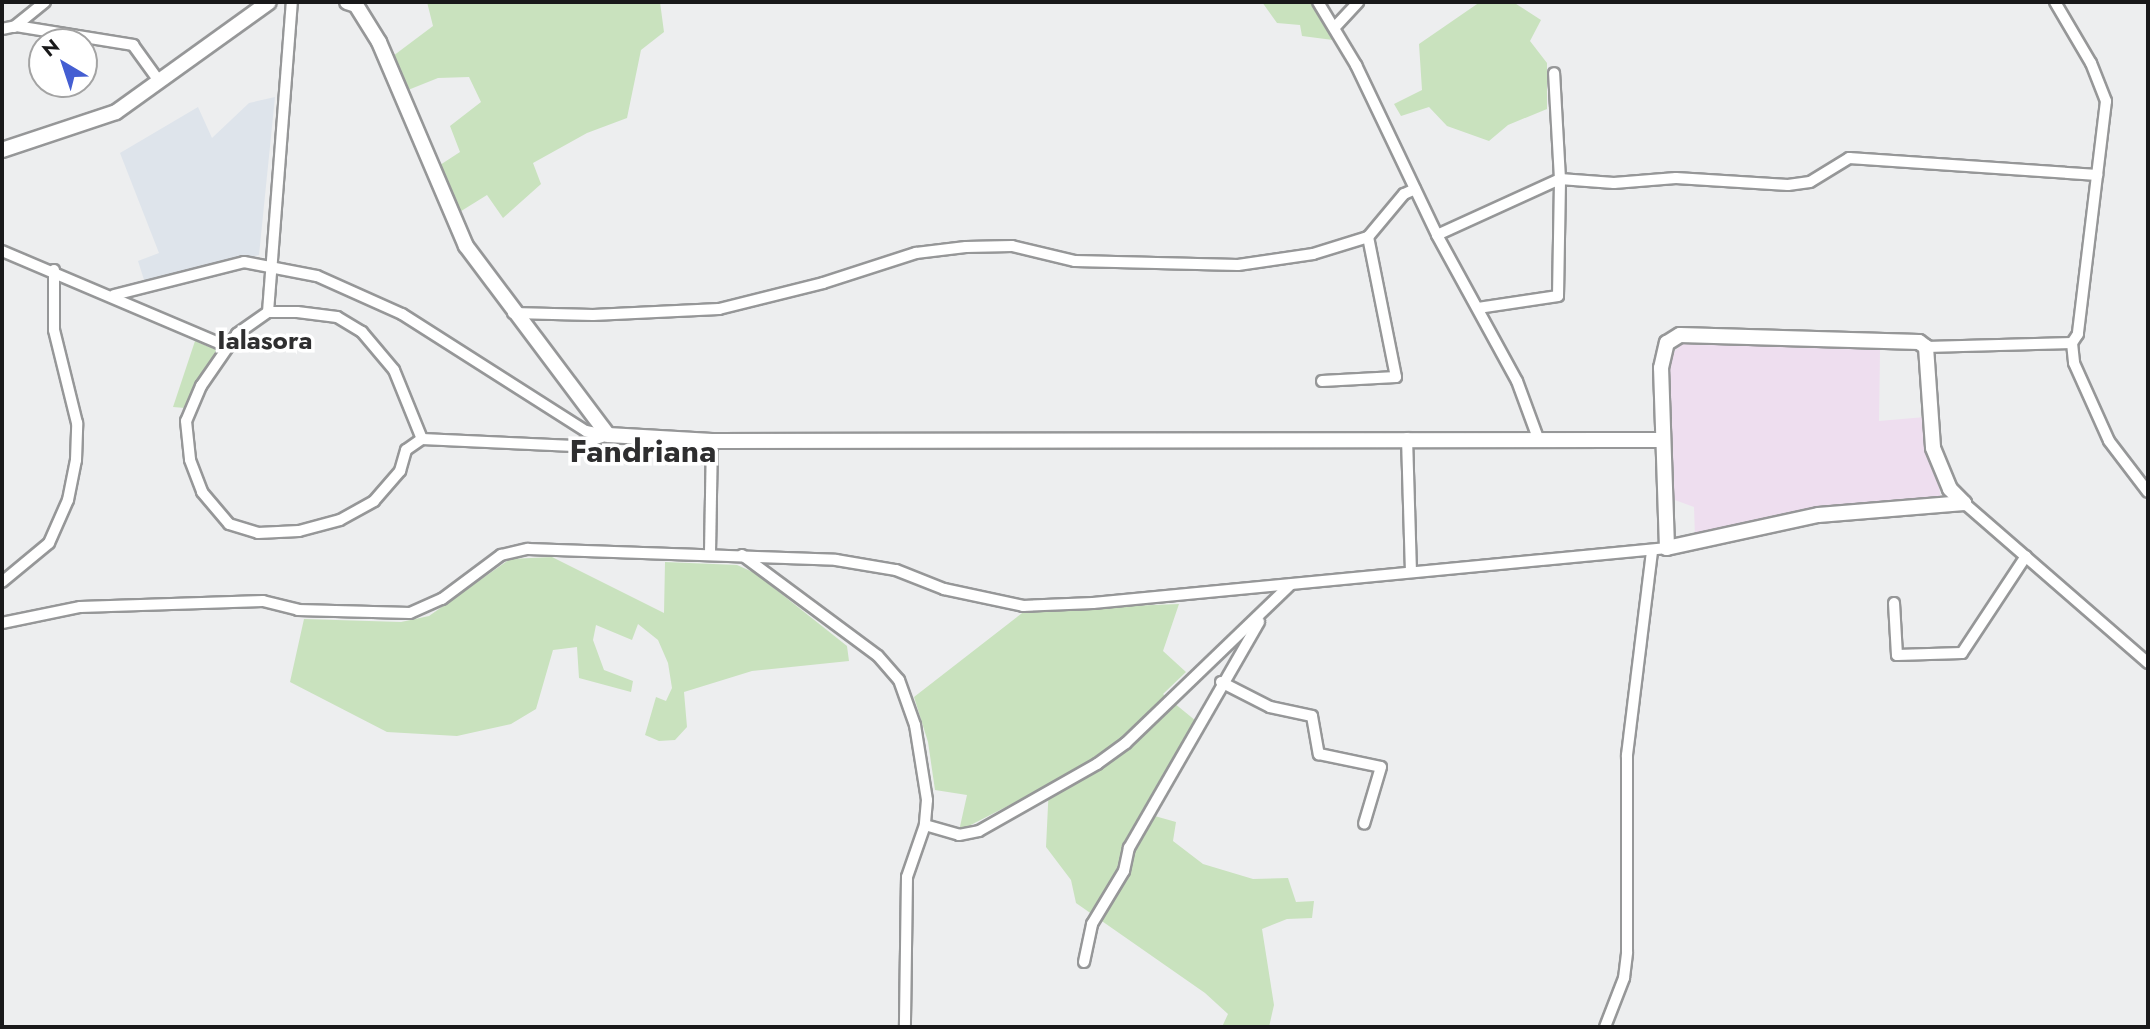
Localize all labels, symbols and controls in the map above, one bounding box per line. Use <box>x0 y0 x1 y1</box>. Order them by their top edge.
north arrow <box>28 28 98 98</box>
text: N <box>36 33 65 63</box>
district label: Ialasora <box>217 325 313 357</box>
district label: Fandriana <box>569 432 717 470</box>

